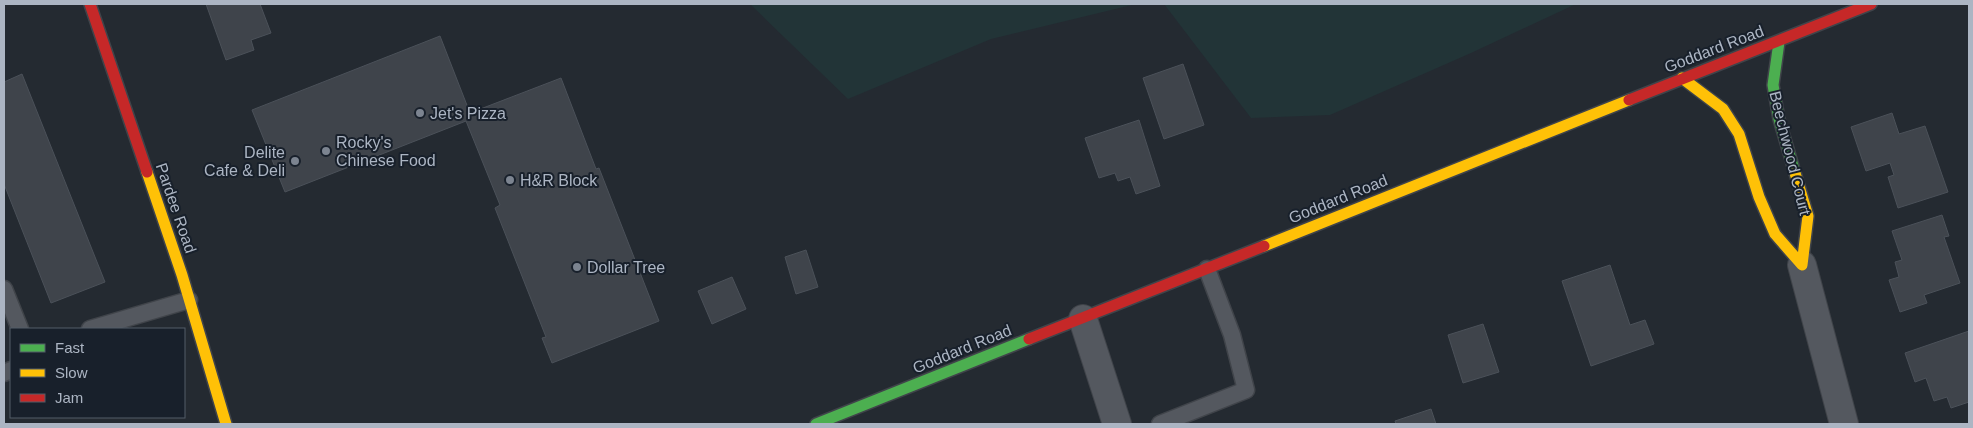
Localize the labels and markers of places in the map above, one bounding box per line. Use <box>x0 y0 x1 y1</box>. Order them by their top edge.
place label: Jet's Pizza <box>430 105 506 122</box>
marker: Jet's Pizza <box>414 107 426 119</box>
place label: Rocky's Chinese Food <box>336 134 436 169</box>
place label: Delite Cafe & Deli <box>204 144 285 179</box>
marker: Rocky's Chinese Food <box>320 145 332 157</box>
marker: Delite Cafe & Deli <box>289 155 301 167</box>
place label: H&R Block <box>520 172 598 189</box>
marker: H&R Block <box>504 174 516 186</box>
place label: Dollar Tree <box>587 259 665 276</box>
marker: Dollar Tree <box>571 261 583 273</box>

